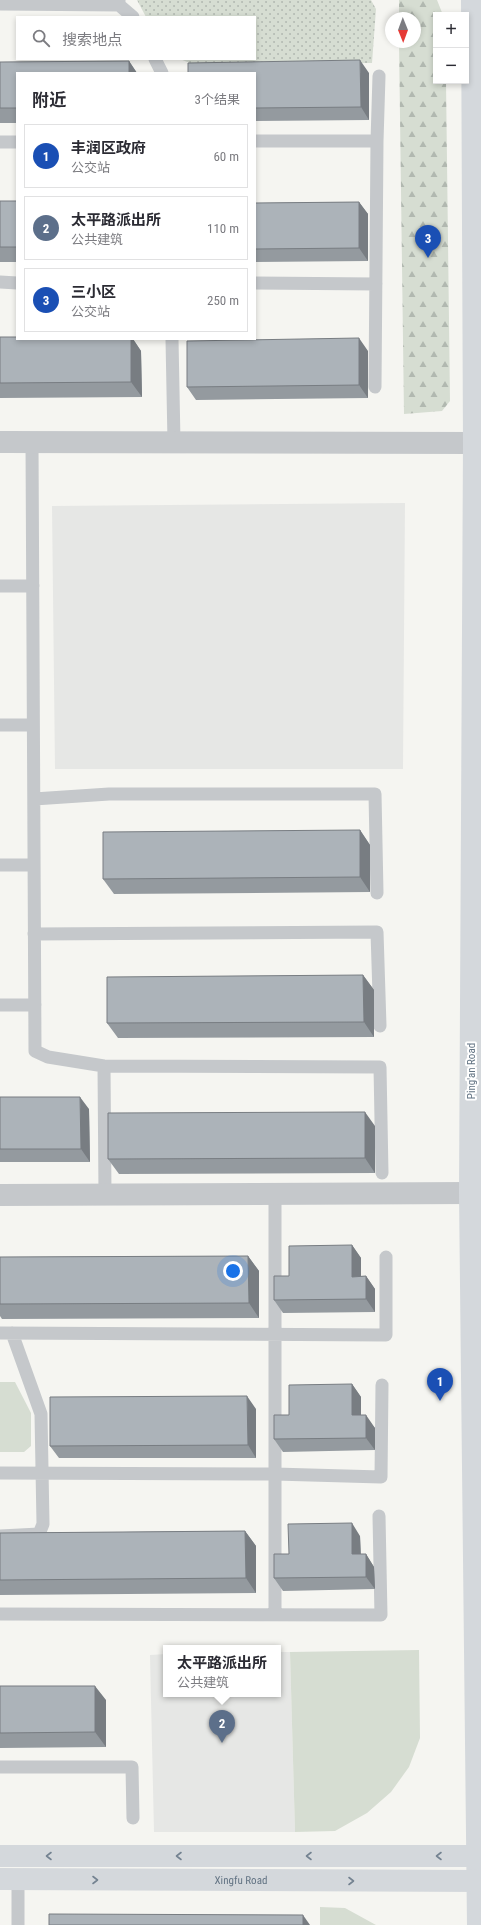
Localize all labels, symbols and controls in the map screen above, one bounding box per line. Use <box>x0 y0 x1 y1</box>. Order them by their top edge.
north arrow <box>385 12 421 48</box>
map controls <box>433 12 469 84</box>
button: + <box>433 12 469 48</box>
search box <box>16 16 256 60</box>
icon: search <box>30 27 52 49</box>
text: 搜索地点 <box>62 31 122 49</box>
button: − <box>433 48 469 84</box>
text: 附近 <box>32 90 66 110</box>
text: 3个结果 <box>195 92 240 107</box>
text: 丰润区政府 <box>71 139 146 157</box>
text: 1 <box>43 149 49 164</box>
text: 60 m <box>213 149 239 164</box>
text: 公交站 <box>71 160 110 175</box>
text: 太平路派出所 <box>71 211 161 229</box>
text: 2 <box>43 221 49 236</box>
text: 110 m <box>207 221 239 236</box>
pin: 3 <box>415 225 441 258</box>
text: 公共建筑 <box>71 232 123 247</box>
text: 三小区 <box>71 283 116 301</box>
text: 3 <box>43 293 49 308</box>
text: 250 m <box>207 293 239 308</box>
text: 公交站 <box>71 304 110 319</box>
street label: Ping'an Road <box>465 1043 478 1099</box>
your location <box>223 1261 243 1281</box>
pin: 1 <box>427 1368 453 1401</box>
popup <box>163 1645 281 1697</box>
text: 太平路派出所 <box>177 1654 267 1672</box>
text: 公共建筑 <box>177 1675 229 1690</box>
pin: 2 <box>209 1710 235 1743</box>
one-way arrow <box>46 1852 52 1860</box>
one-way arrow <box>176 1852 182 1860</box>
one-way arrow <box>306 1852 312 1860</box>
one-way arrow <box>436 1852 442 1860</box>
street label: Xingfu Road <box>215 1874 267 1887</box>
one-way arrow <box>92 1875 98 1884</box>
one-way arrow <box>348 1877 354 1885</box>

